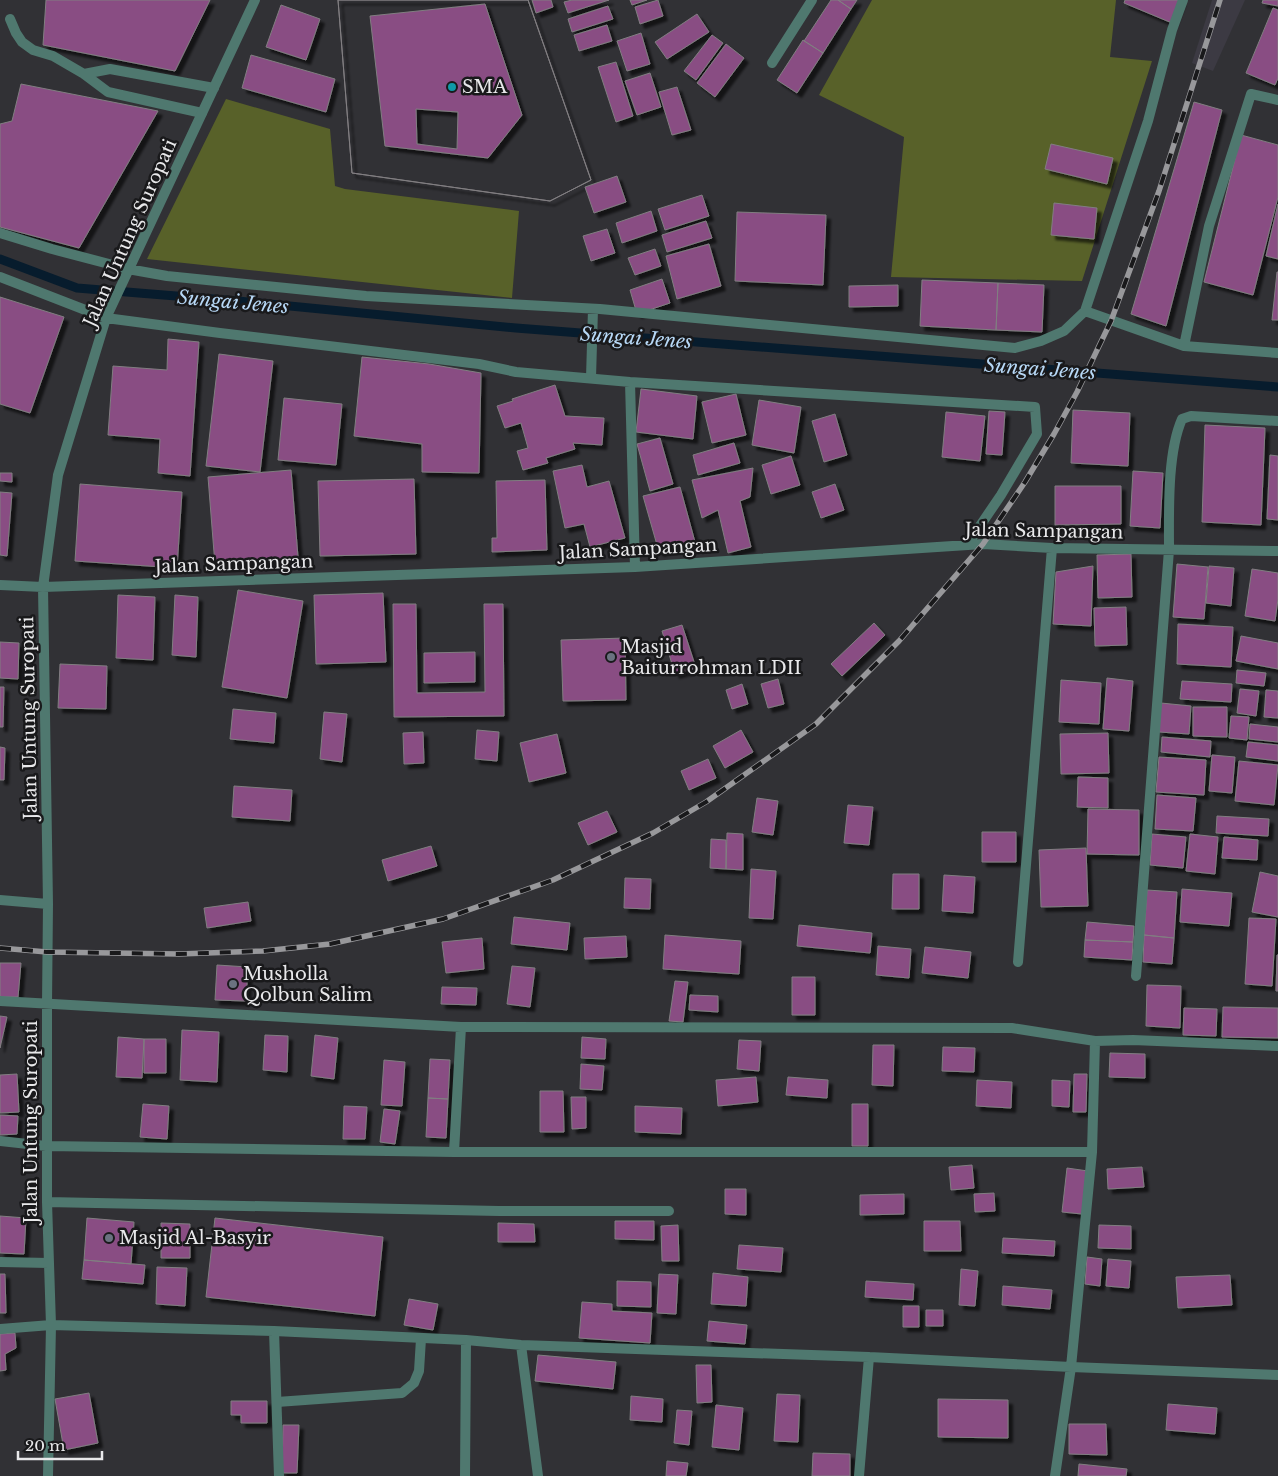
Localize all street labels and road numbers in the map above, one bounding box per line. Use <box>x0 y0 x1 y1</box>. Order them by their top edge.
street label: Jalan Untung Suropati <box>78 136 181 332</box>
street label: Jalan Sampangan <box>963 519 1123 543</box>
street label: Jalan Sampangan <box>556 534 718 564</box>
street label: Jalan Sampangan <box>152 550 314 578</box>
street label: Jalan Untung Suropati <box>16 616 42 822</box>
street label: Jalan Untung Suropati <box>20 1020 42 1226</box>

